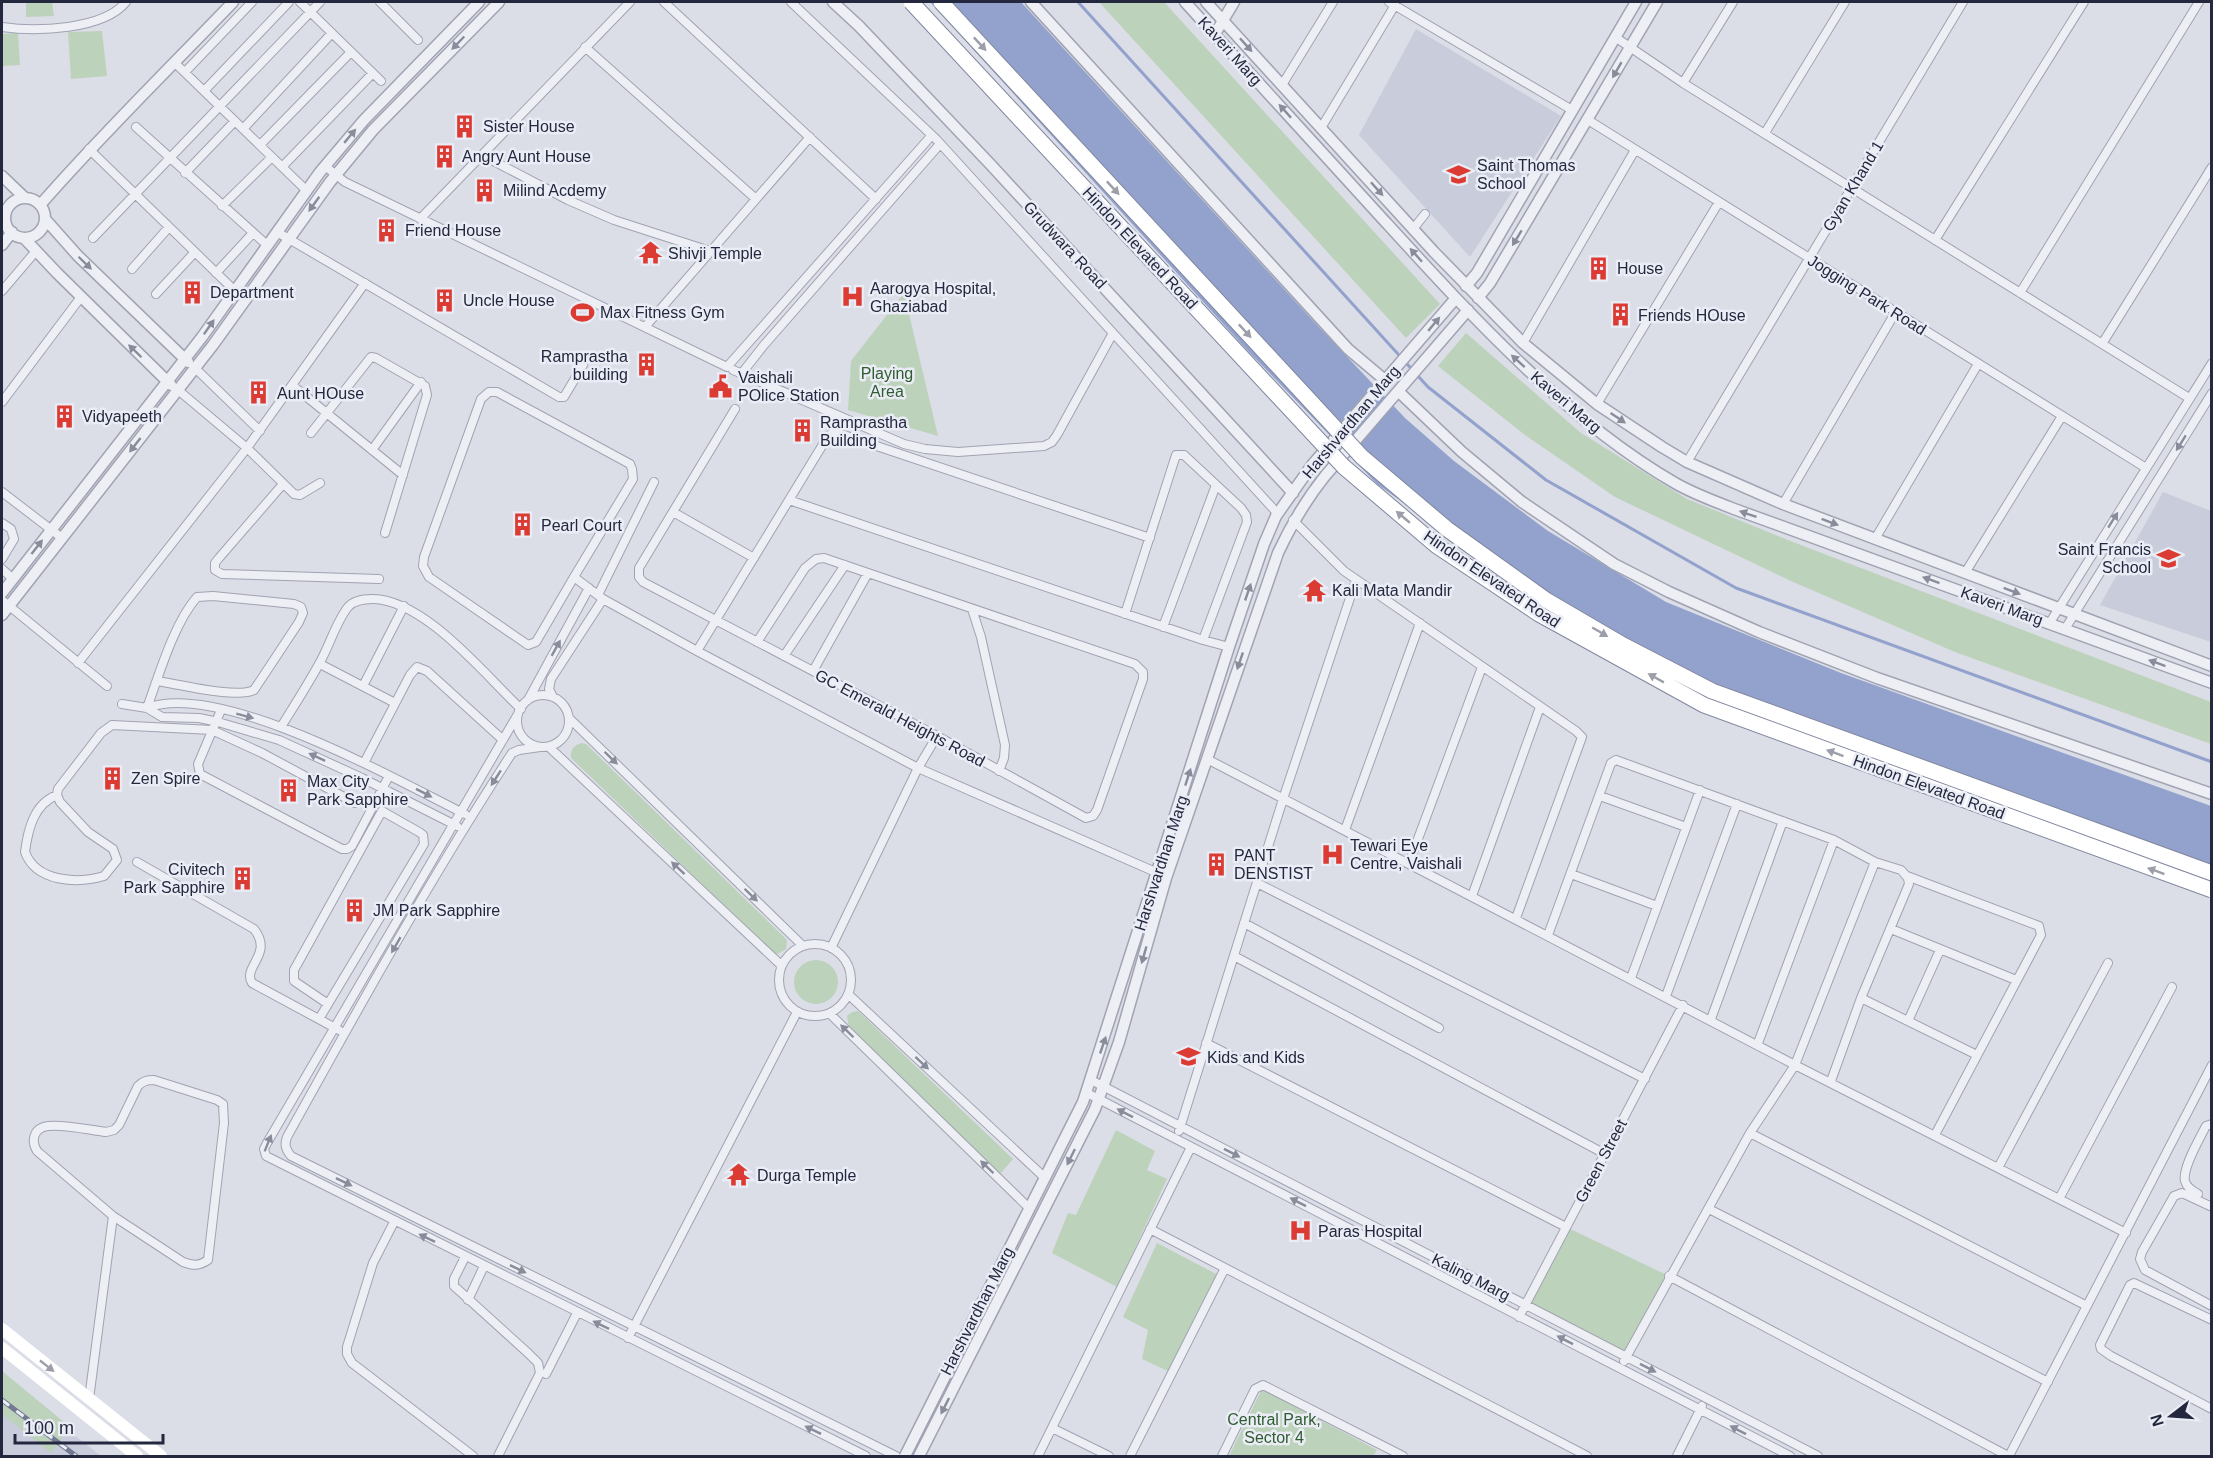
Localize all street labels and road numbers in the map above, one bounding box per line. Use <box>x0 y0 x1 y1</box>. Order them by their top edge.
street label: Kaveri Marg <box>1195 13 1265 89</box>
street label: Gyan Khand 1 <box>1819 138 1887 234</box>
street label: Hindon Elevated Road <box>1079 184 1201 312</box>
street label: Grudwara Road <box>1020 198 1110 292</box>
street label: Jogging Park Road <box>1805 252 1929 338</box>
street label: Harshvardhan Marg <box>1299 362 1403 482</box>
street label: Kaveri Marg <box>1528 368 1604 436</box>
street label: Hindon Elevated Road <box>1421 527 1563 631</box>
street label: Kaveri Marg <box>1959 583 2045 629</box>
street label: GC Emerald Heights Road <box>812 666 988 770</box>
street label: Hindon Elevated Road <box>1851 752 2007 822</box>
street label: Harshvardhan Marg <box>1131 793 1191 933</box>
street label: Green Street <box>1572 1116 1630 1205</box>
street label: Harshvardhan Marg <box>937 1244 1017 1378</box>
street label: Kaling Marg <box>1429 1250 1513 1304</box>

